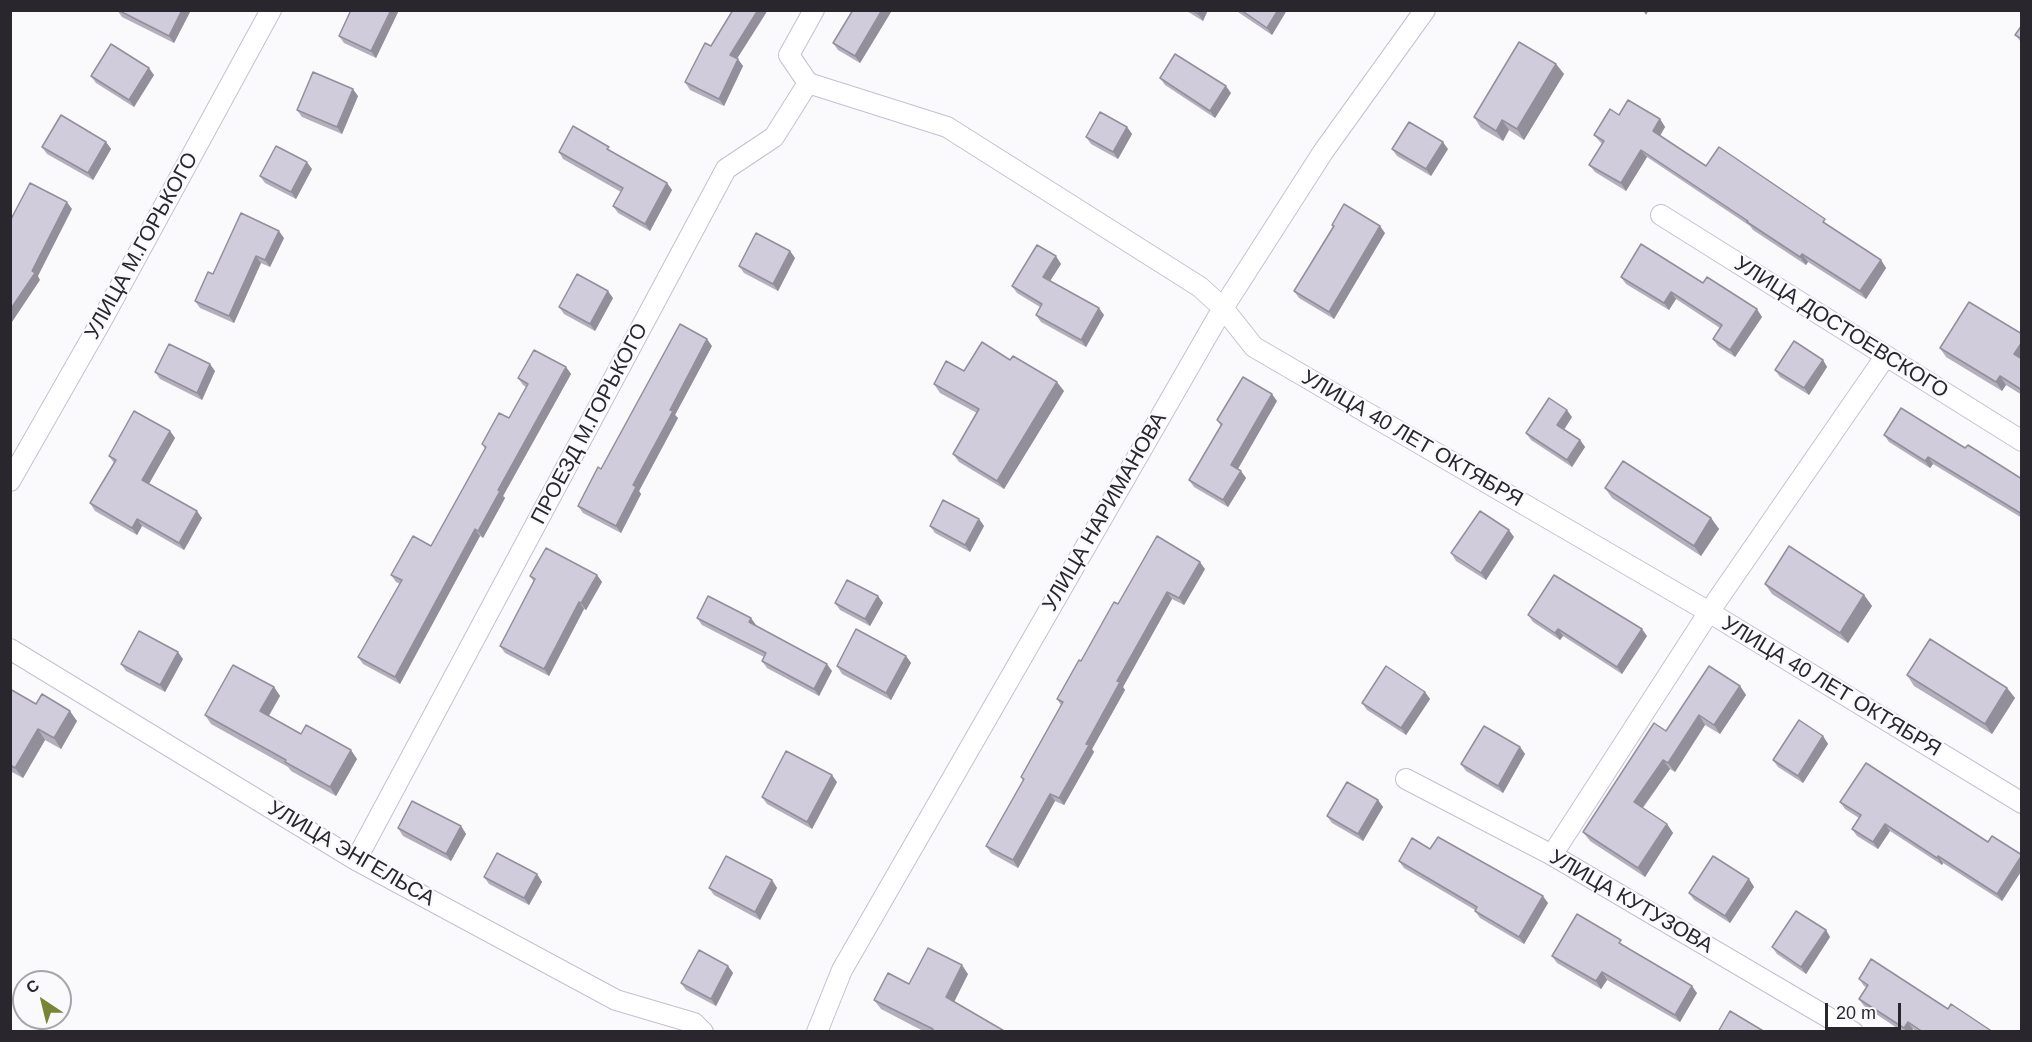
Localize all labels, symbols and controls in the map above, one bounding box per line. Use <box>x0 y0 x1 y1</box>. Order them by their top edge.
street label: УЛИЦА М.ГОРЬКОГО <box>80 148 204 344</box>
street label: УЛИЦА ДОСТОЕВСКОГО <box>1729 252 1953 404</box>
street label: ПРОЕЗД М.ГОРЬКОГО <box>526 319 654 529</box>
street label: УЛИЦА 40 ЛЕТ ОКТЯБРЯ <box>1297 365 1527 513</box>
street label: УЛИЦА НАРИМАНОВА <box>1038 408 1172 616</box>
street label: УЛИЦА 40 ЛЕТ ОКТЯБРЯ <box>1717 612 1945 762</box>
street label: УЛИЦА ЭНГЕЛЬСА <box>263 796 439 912</box>
street label: УЛИЦА КУТУЗОВА <box>1545 845 1717 959</box>
north arrow <box>12 970 72 1030</box>
text: С <box>23 976 42 997</box>
scale bar <box>1828 991 1904 1029</box>
text: 20 m <box>1836 1003 1876 1023</box>

